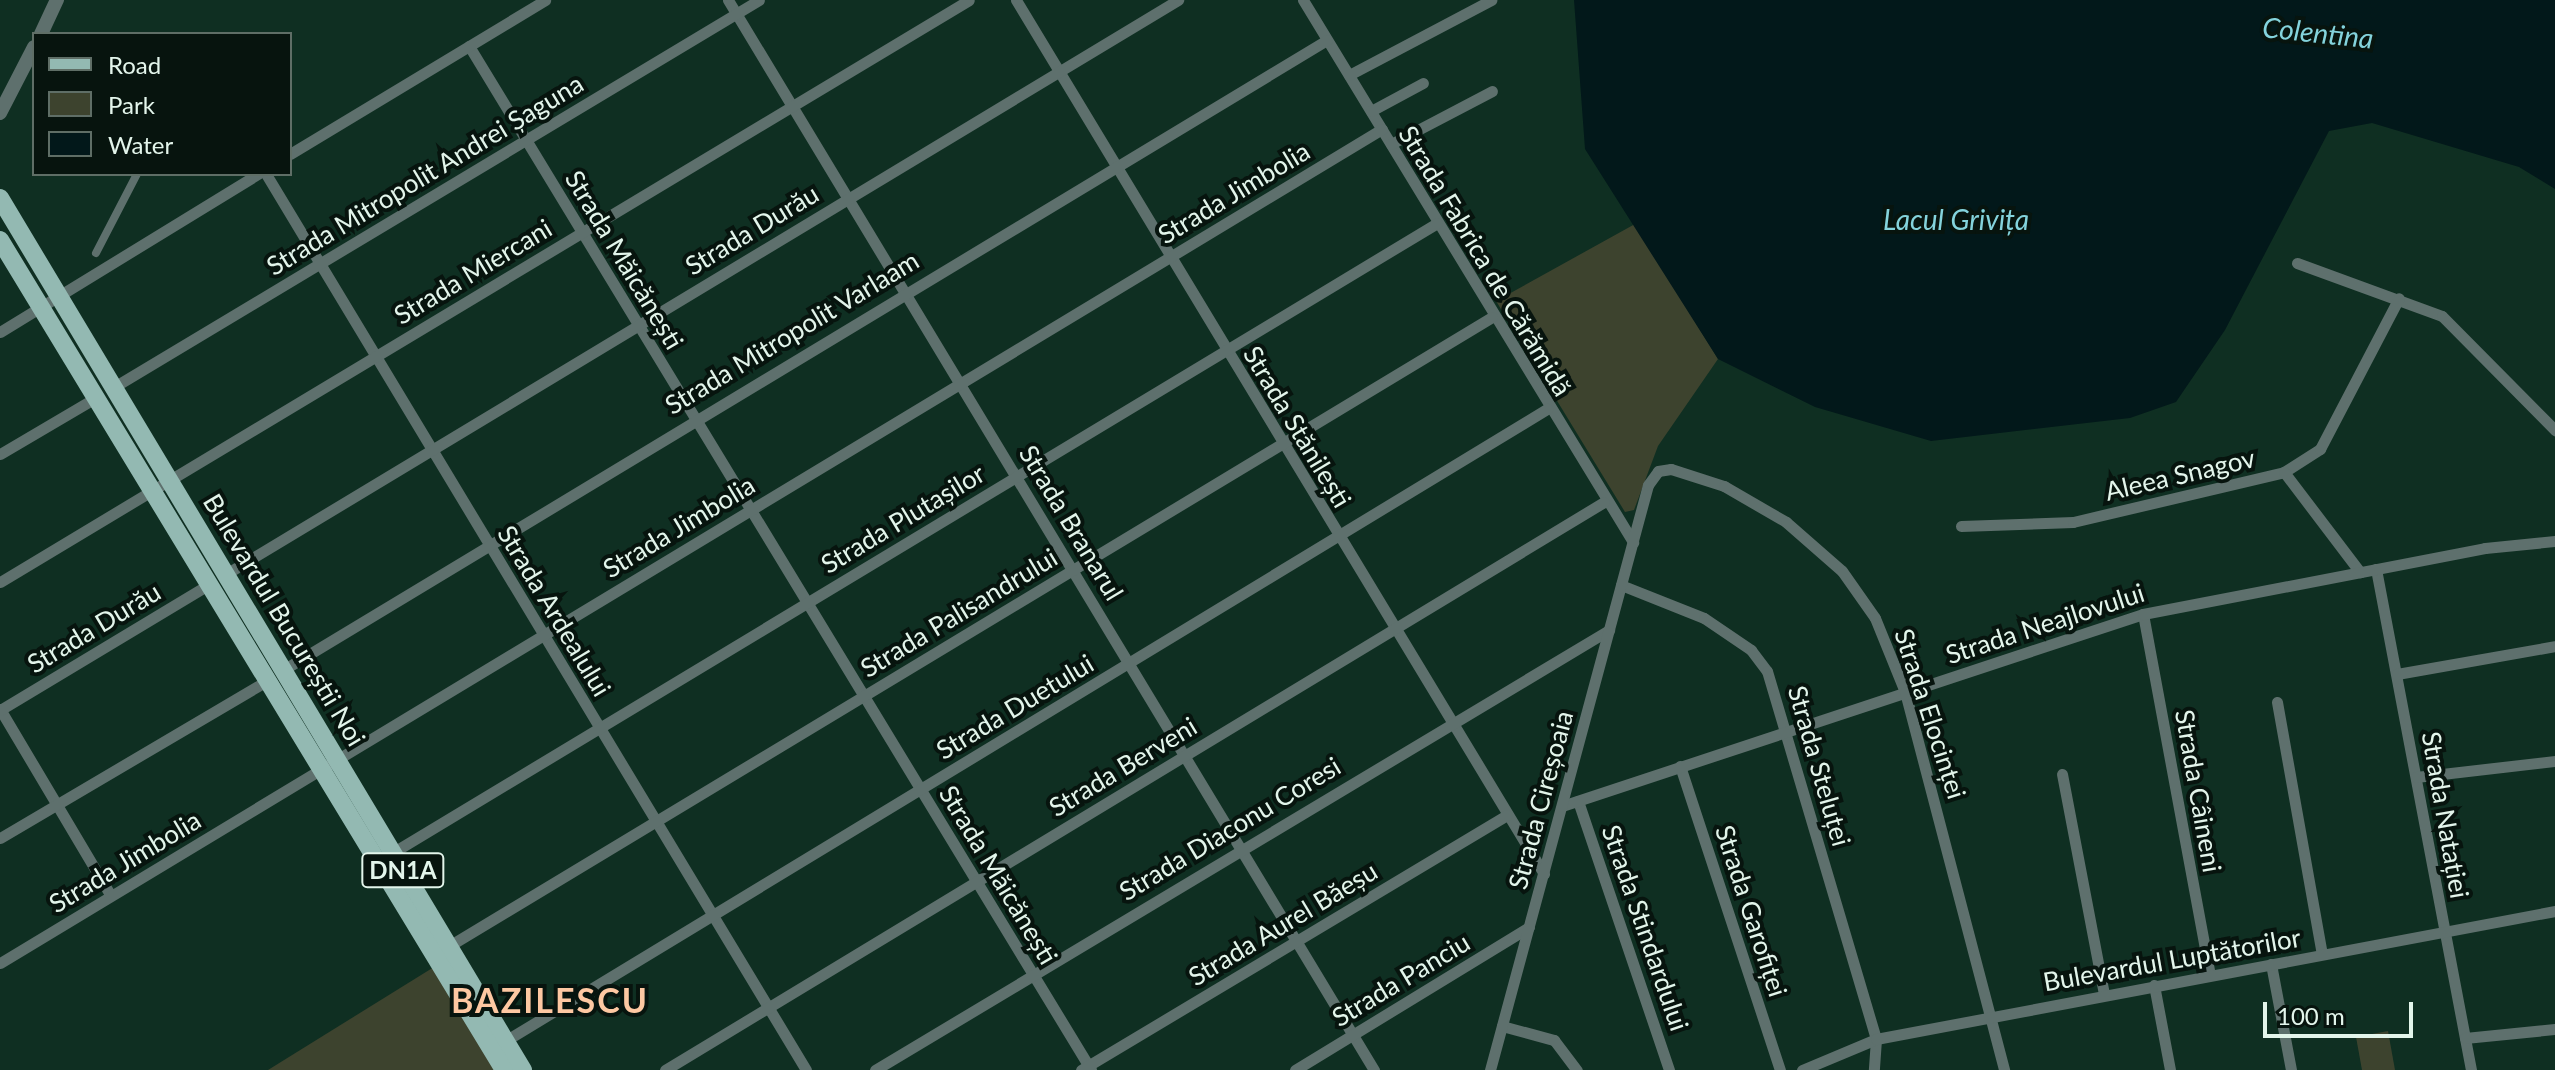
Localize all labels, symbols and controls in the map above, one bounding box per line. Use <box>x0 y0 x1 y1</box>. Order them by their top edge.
water label: Colentina <box>2261 9 2375 55</box>
legend <box>32 32 292 176</box>
text: Road <box>108 50 161 79</box>
street label: Strada Mitropolit Andrei Șaguna <box>261 68 589 282</box>
text: Park <box>108 90 155 119</box>
street label: Strada Fabrica de Cărămidă <box>1392 120 1578 402</box>
text: Water <box>108 130 173 159</box>
street label: Strada Jimbolia <box>1152 135 1316 251</box>
street label: Strada Măicănești <box>558 165 690 355</box>
street label: Strada Durău <box>680 178 824 282</box>
water label: Lacul Grivița <box>1883 202 2029 236</box>
street label: Strada Miercani <box>389 213 557 331</box>
street label: Strada Mitropolit Varlaam <box>659 245 925 421</box>
street label: Strada Stănilești <box>1237 341 1357 513</box>
street label: Strada Branarul <box>1012 440 1130 606</box>
street label: Aleea Snagov <box>2102 443 2258 507</box>
street label: Strada Plutașilor <box>816 458 990 580</box>
street label: Strada Jimbolia <box>597 469 761 585</box>
street label: Bulevardul Bucureștii Noi <box>196 488 372 752</box>
street label: Strada Ardealului <box>491 520 617 702</box>
street label: Strada Palisandrului <box>855 542 1063 684</box>
street label: Strada Durău <box>22 576 166 680</box>
street label: Strada Neajlovului <box>1942 577 2148 671</box>
street label: Strada Elocinței <box>1888 625 1972 803</box>
street label: Strada Duetului <box>931 648 1099 766</box>
street label: Strada Steluței <box>1781 682 1857 850</box>
street label: Strada Cireșoaia <box>1502 707 1580 893</box>
street label: Strada Câineni <box>2168 707 2228 875</box>
street label: Strada Berveni <box>1044 711 1202 823</box>
street label: Strada Natației <box>2415 729 2475 901</box>
street label: Strada Diaconu Coresi <box>1114 751 1346 907</box>
street label: Strada Măicănești <box>932 780 1064 970</box>
street label: Strada Jimbolia <box>43 804 207 920</box>
street label: Strada Stindardului <box>1595 821 1695 1035</box>
street label: Strada Garofiței <box>1709 821 1793 1001</box>
road number: DN1A <box>361 850 445 890</box>
street label: Strada Aurel Băeșu <box>1183 855 1383 993</box>
street label: Bulevardul Luptătorilor <box>2041 922 2303 998</box>
street label: Strada Panciu <box>1327 927 1475 1033</box>
district label: BAZILESCU <box>451 980 649 1020</box>
scale bar <box>2267 986 2417 1036</box>
text: 100 m <box>2277 1001 2345 1030</box>

